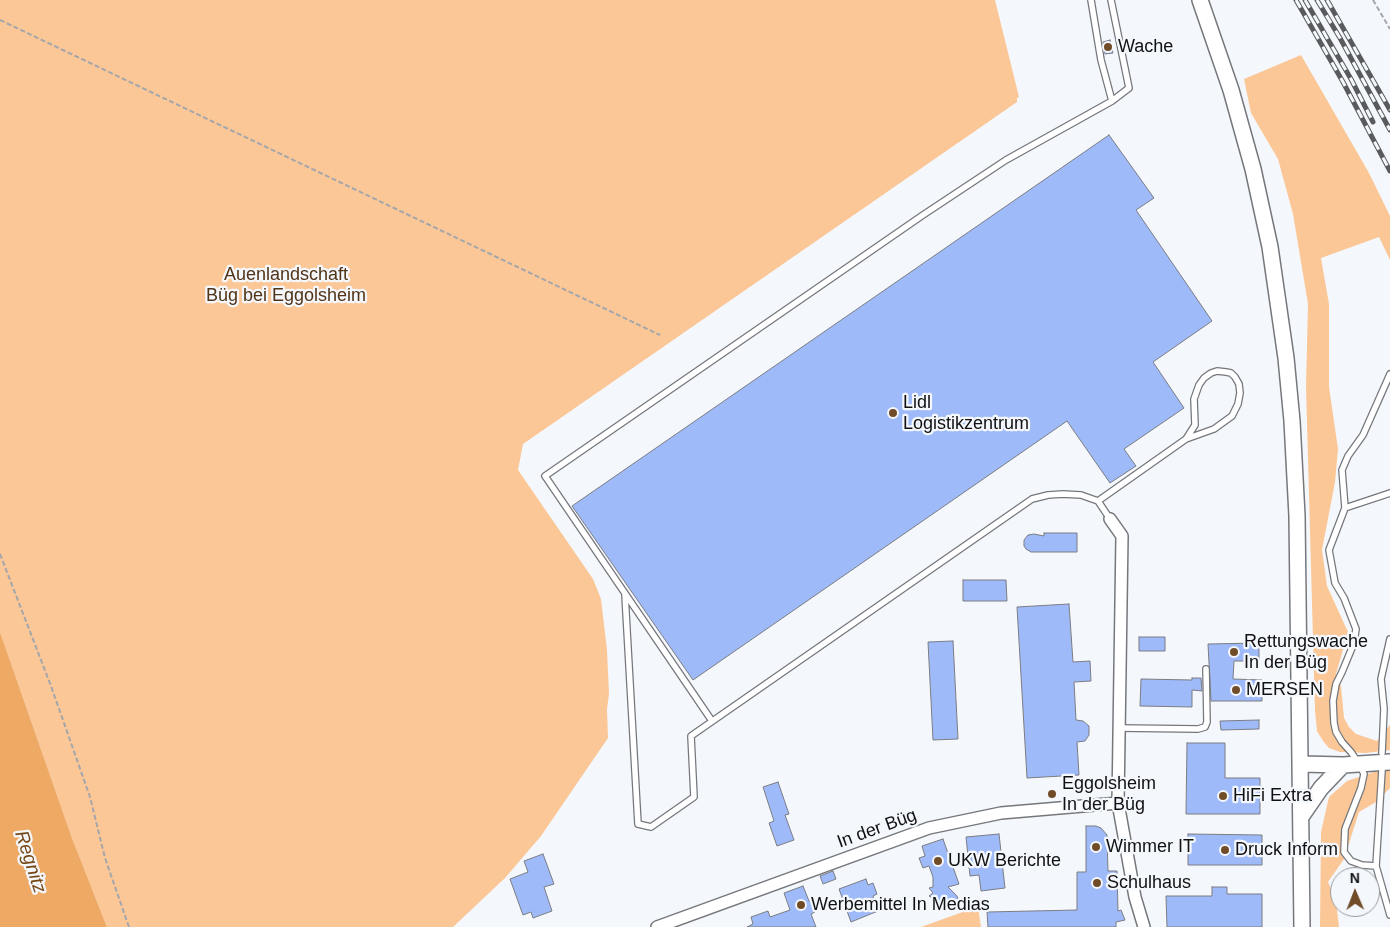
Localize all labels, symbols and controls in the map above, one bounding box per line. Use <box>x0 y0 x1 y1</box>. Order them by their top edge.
place label: Wache <box>1118 36 1173 58</box>
marker: Wache <box>1102 41 1114 53</box>
park label: Auenlandschaft Büg bei Eggolsheim <box>206 264 366 306</box>
place label: Lidl Logistikzentrum <box>903 392 1029 434</box>
marker: Lidl Logistikzentrum <box>887 407 899 419</box>
place label: Rettungswache In der Büg <box>1244 631 1368 674</box>
marker: Rettungswache In der Büg <box>1228 646 1240 658</box>
place label: MERSEN <box>1246 679 1323 701</box>
marker: MERSEN <box>1230 684 1242 696</box>
place label: Eggolsheim In der Büg <box>1062 773 1156 816</box>
place label: HiFi Extra <box>1233 785 1312 807</box>
marker: Eggolsheim In der Büg <box>1046 788 1058 800</box>
marker: HiFi Extra <box>1217 790 1229 802</box>
street label: In der Büg <box>834 805 920 853</box>
water label: Regnitz <box>9 828 51 896</box>
place label: Wimmer IT <box>1106 836 1194 858</box>
place label: Druck Inform <box>1235 839 1338 861</box>
marker: Wimmer IT <box>1090 841 1102 853</box>
marker: Druck Inform <box>1219 844 1231 856</box>
place label: UKW Berichte <box>948 850 1061 872</box>
marker: UKW Berichte <box>932 855 944 867</box>
north arrow <box>1330 867 1380 917</box>
text: N <box>1350 870 1360 886</box>
place label: Schulhaus <box>1107 872 1191 894</box>
marker: Schulhaus <box>1091 877 1103 889</box>
place label: Werbemittel In Medias <box>811 894 990 916</box>
marker: Werbemittel In Medias <box>795 899 807 911</box>

